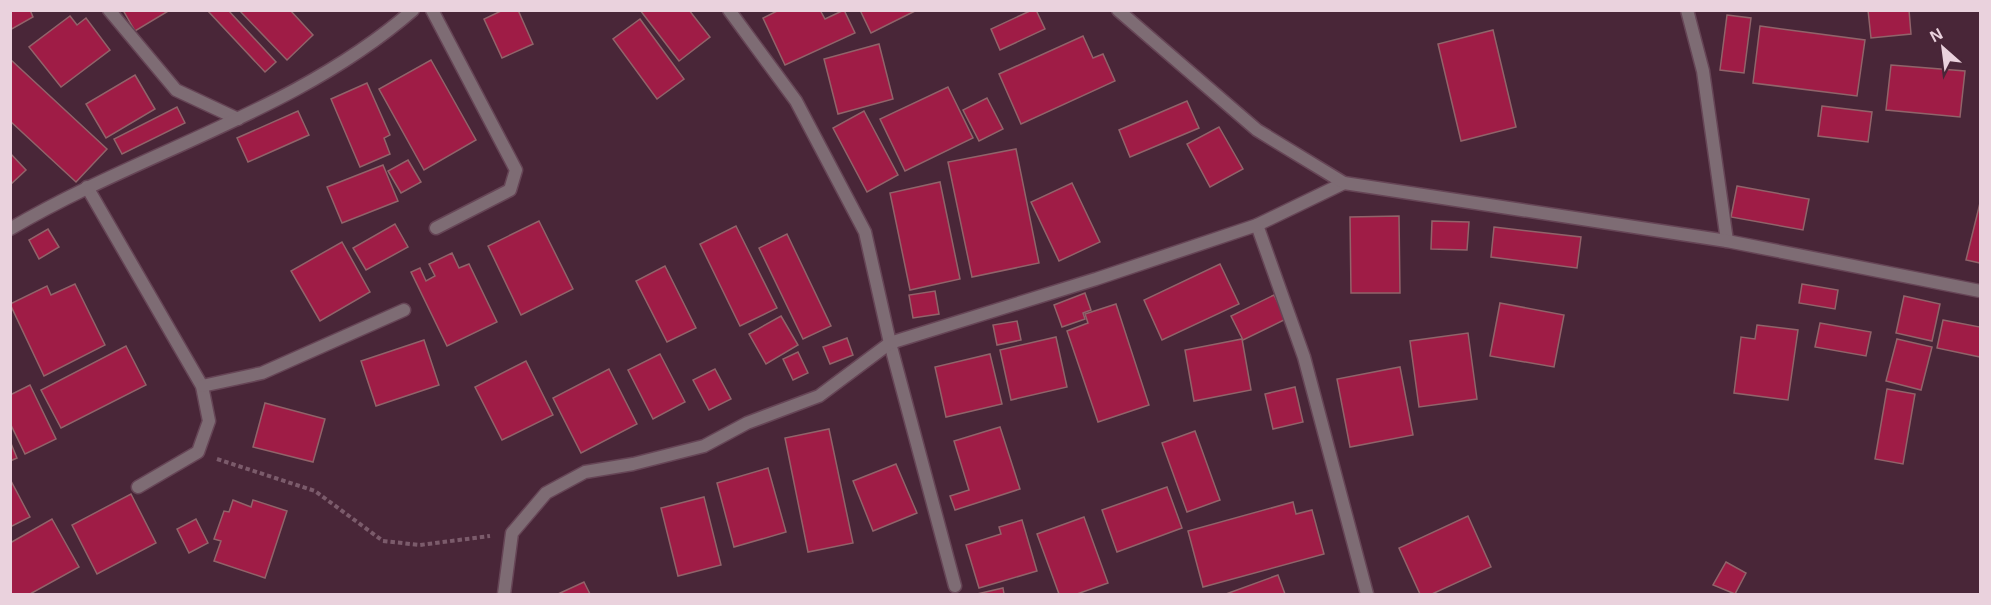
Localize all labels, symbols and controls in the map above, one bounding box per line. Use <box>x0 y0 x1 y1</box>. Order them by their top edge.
north arrow <box>1913 18 1973 78</box>
text: N <box>1927 25 1945 45</box>

